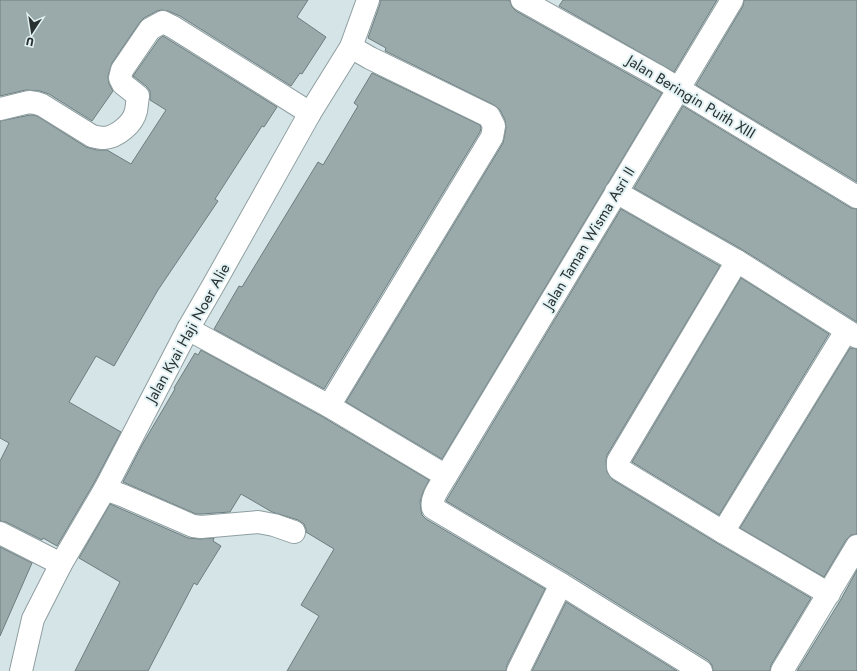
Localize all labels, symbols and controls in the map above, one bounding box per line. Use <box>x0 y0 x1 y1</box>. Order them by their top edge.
north arrow <box>12 12 52 52</box>
text: U <box>24 33 35 50</box>
street label: Jalan Beringin Puith XIII <box>621 49 760 144</box>
street label: Jalan Taman Wisma Asri II <box>537 163 640 315</box>
street label: Jalan Kyai Haji Noer Alie <box>140 259 236 408</box>

